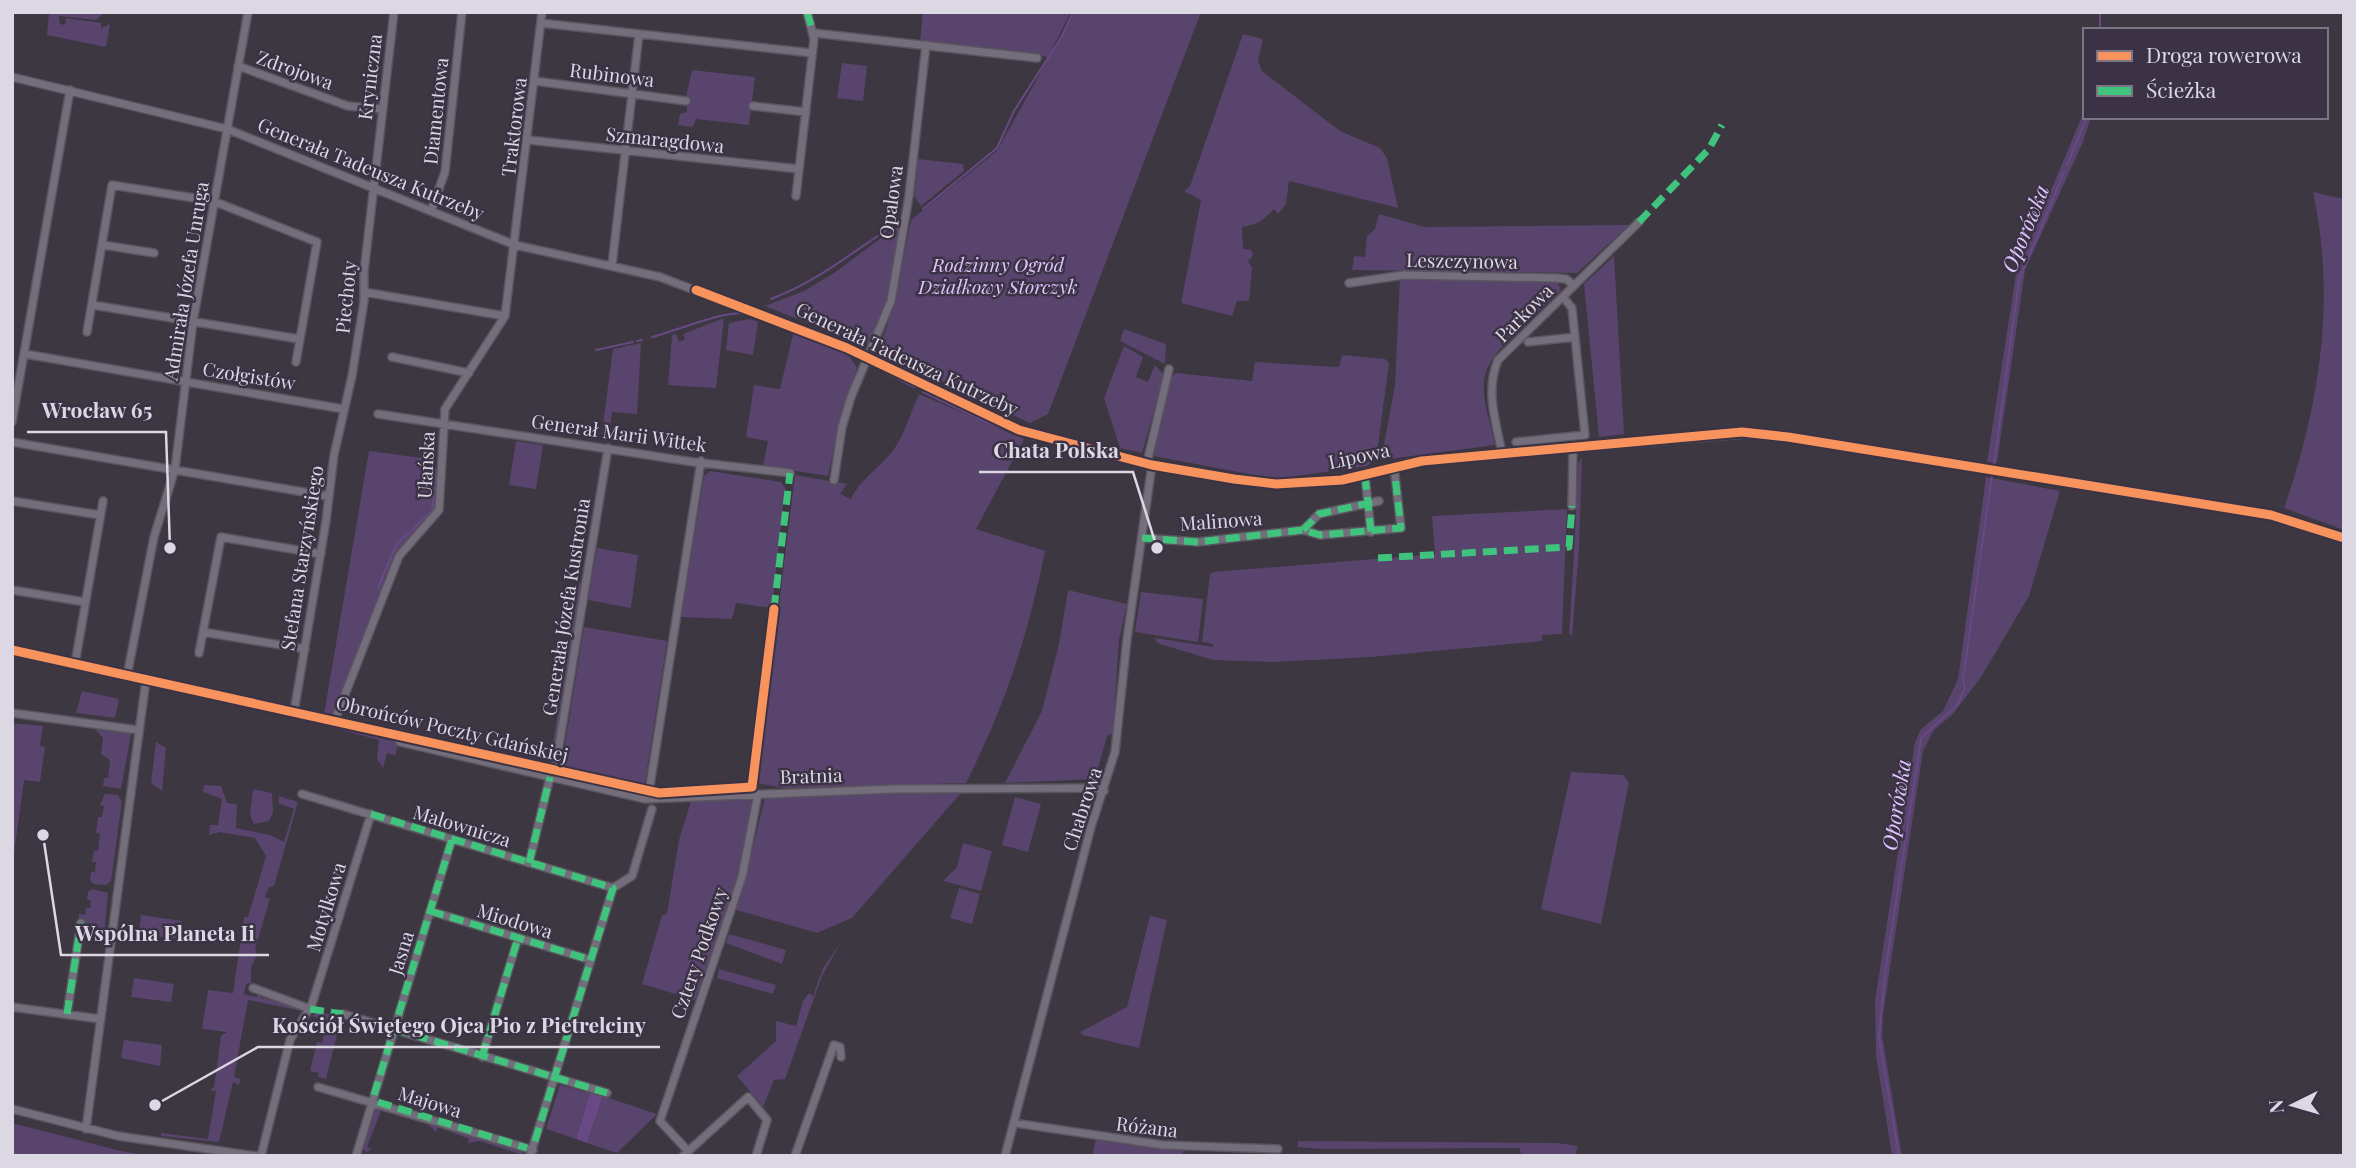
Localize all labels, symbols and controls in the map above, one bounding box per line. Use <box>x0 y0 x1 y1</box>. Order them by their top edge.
legend <box>2083 28 2328 119</box>
street label: Kryniczna <box>351 32 387 121</box>
text: Droga rowerowa <box>2146 40 2302 68</box>
street label: Zdrojowa <box>253 43 338 95</box>
street label: Diamentowa <box>416 56 454 166</box>
street label: Rubinowa <box>568 56 657 92</box>
street label: Traktorowa <box>494 75 532 178</box>
text: Ścieżka <box>2146 75 2217 103</box>
street label: Generała Tadeusza Kutrzeby <box>254 111 489 226</box>
street label: Szmaragdowa <box>605 120 726 158</box>
street label: Opalowa <box>872 163 908 240</box>
street label: Admirała Józefa Unruga <box>156 179 214 383</box>
water label: Oporówka <box>1994 180 2054 276</box>
street label: Leszczynowa <box>1406 246 1519 274</box>
park label: Rodzinny Ogród Działkowy Storczyk <box>917 251 1078 299</box>
street label: Piechoty <box>328 259 362 335</box>
street label: Parkowa <box>1488 277 1559 347</box>
street label: Generała Tadeusza Kutrzeby <box>792 295 1023 421</box>
street label: Czołgistów <box>201 355 298 395</box>
callout: Wrocław 65 <box>27 390 166 432</box>
text: Wrocław 65 <box>41 395 152 423</box>
street label: Generał Marii Wittek <box>530 407 709 457</box>
street label: Ułańska <box>410 430 440 499</box>
callout: Chata Polska <box>979 430 1133 472</box>
text: Chata Polska <box>993 435 1119 463</box>
street label: Lipowa <box>1326 436 1392 474</box>
street label: Stefana Starzyńskiego <box>274 463 328 652</box>
street label: Generała Józefa Kustronia <box>535 496 595 718</box>
street label: Malinowa <box>1179 504 1264 536</box>
street label: Obrońców Poczty Gdańskiej <box>334 689 571 767</box>
water label: Oporówka <box>1874 757 1916 852</box>
street label: Bratnia <box>779 761 843 789</box>
street label: Chabrowa <box>1055 763 1107 854</box>
street label: Malownicza <box>410 798 515 852</box>
street label: Motylkowa <box>299 858 351 955</box>
street label: Cztery Podkowy <box>663 883 733 1022</box>
street label: Miodowa <box>474 896 557 944</box>
callout: Wspólna Planeta Ii <box>61 913 269 955</box>
text: Wspólna Planeta Ii <box>74 918 255 946</box>
street label: Jasna <box>381 927 419 979</box>
callout: Kościół Świętego Ojca Pio z Pietrelciny <box>258 1005 660 1047</box>
text: Kościół Świętego Ojca Pio z Pietrelciny <box>272 1010 646 1038</box>
north arrow <box>2258 1070 2328 1140</box>
street label: Majowa <box>395 1079 466 1123</box>
text: N <box>2261 1098 2289 1115</box>
street label: Różana <box>1115 1109 1180 1143</box>

